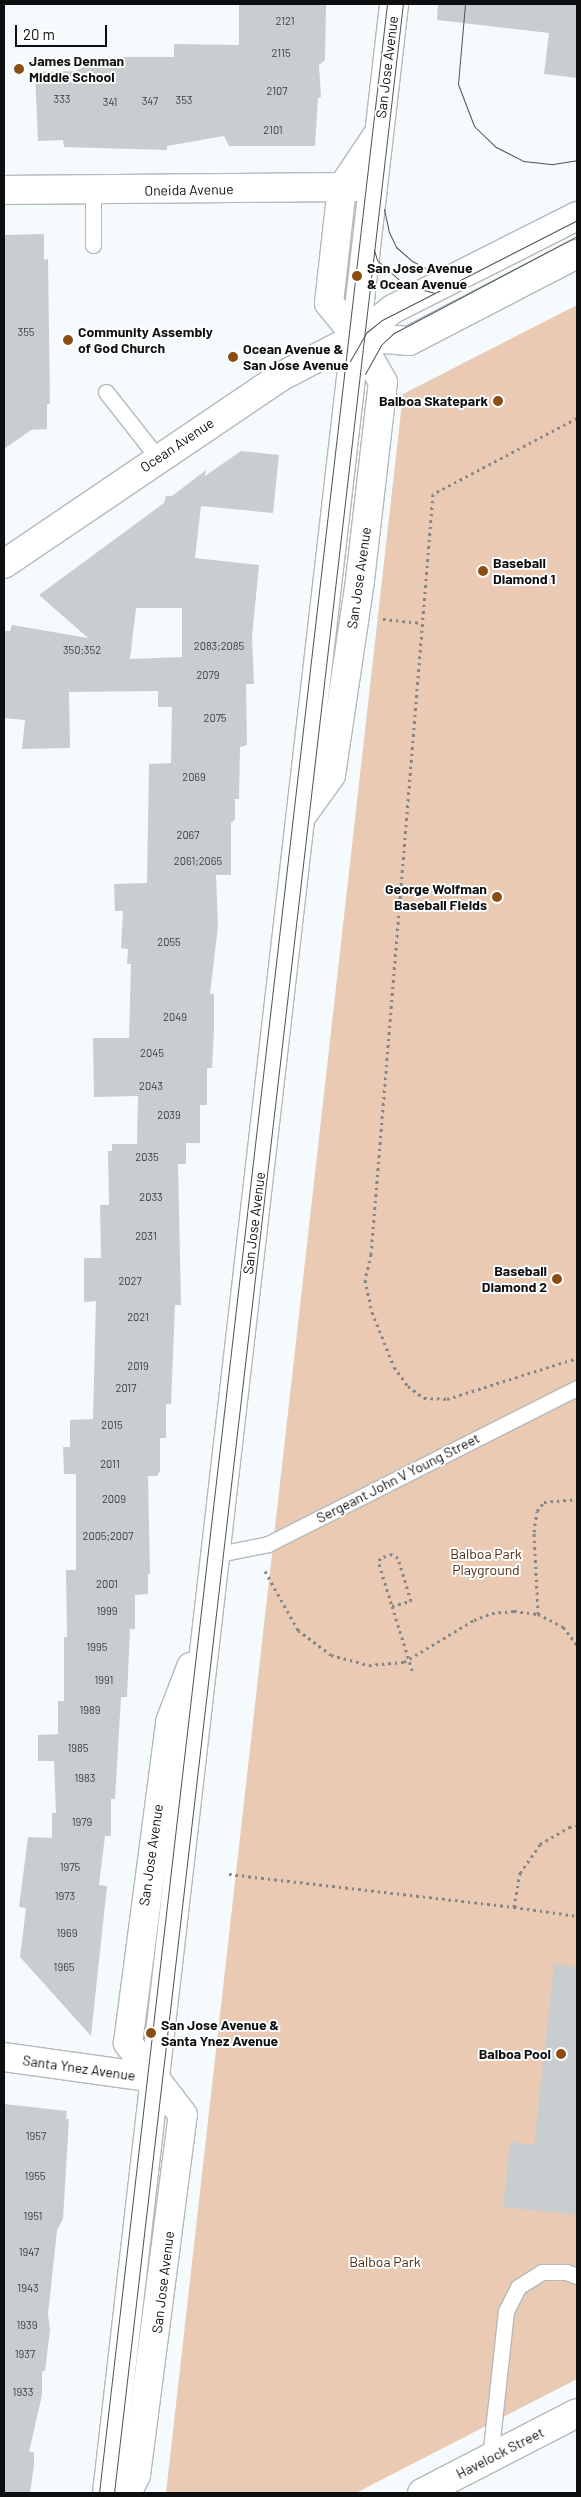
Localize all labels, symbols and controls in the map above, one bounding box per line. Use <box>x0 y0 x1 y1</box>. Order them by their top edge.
house number: 2121 <box>275 14 295 28</box>
scale bar <box>18 15 110 47</box>
street label: San Jose Avenue <box>372 15 402 119</box>
text: 20 m <box>23 25 55 43</box>
house number: 2115 <box>271 46 291 60</box>
place label: James Denman Middle School <box>29 53 124 85</box>
marker: James Denman Middle School <box>13 63 25 75</box>
house number: 2107 <box>266 84 288 98</box>
house number: 333 <box>54 92 70 106</box>
house number: 353 <box>176 93 192 107</box>
house number: 347 <box>142 94 158 108</box>
house number: 341 <box>103 95 117 109</box>
house number: 2101 <box>263 123 283 137</box>
street label: Oneida Avenue <box>144 181 234 199</box>
place label: San Jose Avenue & Ocean Avenue <box>367 260 473 292</box>
marker: San Jose Avenue & Ocean Avenue <box>351 270 363 282</box>
place label: Community Assembly of God Church <box>78 324 213 357</box>
house number: 355 <box>18 325 34 339</box>
marker: Community Assembly of God Church <box>62 334 74 346</box>
place label: Ocean Avenue & San Jose Avenue <box>243 341 349 374</box>
marker: Ocean Avenue & San Jose Avenue <box>227 351 239 363</box>
place label: Balboa Skatepark <box>379 393 488 409</box>
marker: Balboa Skatepark <box>492 395 504 407</box>
street label: Ocean Avenue <box>137 414 217 476</box>
street label: San Jose Avenue <box>344 526 374 630</box>
place label: Baseball Diamond 1 <box>493 555 555 588</box>
marker: Baseball Diamond 1 <box>477 565 489 577</box>
house number: 2083;2085 <box>194 639 244 653</box>
house number: 350;352 <box>63 643 101 657</box>
house number: 2079 <box>196 668 220 682</box>
house number: 2075 <box>204 711 226 725</box>
house number: 2069 <box>182 770 206 784</box>
house number: 2067 <box>177 828 199 842</box>
house number: 2061;2065 <box>174 854 222 868</box>
place label: George Wolfman Baseball Fields <box>385 881 487 914</box>
marker: George Wolfman Baseball Fields <box>491 891 503 903</box>
house number: 2055 <box>157 935 181 949</box>
house number: 2049 <box>163 1010 187 1024</box>
house number: 2045 <box>140 1046 164 1060</box>
house number: 2043 <box>139 1079 163 1093</box>
house number: 2039 <box>157 1108 181 1122</box>
house number: 2035 <box>135 1150 159 1164</box>
street label: San Jose Avenue <box>239 1171 269 1275</box>
house number: 2033 <box>139 1190 163 1204</box>
house number: 2031 <box>135 1229 157 1243</box>
place label: Baseball Diamond 2 <box>482 1263 547 1295</box>
marker: Baseball Diamond 2 <box>551 1273 563 1285</box>
house number: 2027 <box>118 1274 142 1288</box>
house number: 2021 <box>127 1310 149 1324</box>
house number: 2019 <box>127 1359 149 1373</box>
house number: 2017 <box>116 1381 136 1395</box>
house number: 2015 <box>101 1418 123 1432</box>
street label: Sergeant John V Young Street <box>314 1429 482 1527</box>
house number: 2011 <box>100 1457 120 1471</box>
house number: 2009 <box>102 1492 126 1506</box>
house number: 2005;2007 <box>83 1529 133 1543</box>
park label: Balboa Park Playground <box>450 1546 522 1578</box>
house number: 2001 <box>96 1577 118 1591</box>
house number: 1999 <box>96 1604 118 1618</box>
house number: 1995 <box>87 1640 107 1654</box>
house number: 1991 <box>95 1673 113 1687</box>
house number: 1989 <box>79 1703 101 1717</box>
house number: 1985 <box>68 1741 88 1755</box>
house number: 1983 <box>75 1771 95 1785</box>
street label: San Jose Avenue <box>136 1803 166 1907</box>
house number: 1979 <box>72 1815 92 1829</box>
house number: 1975 <box>60 1860 80 1874</box>
house number: 1973 <box>55 1889 75 1903</box>
house number: 1969 <box>57 1926 77 1940</box>
house number: 1965 <box>54 1960 74 1974</box>
place label: San Jose Avenue & Santa Ynez Avenue <box>161 2017 279 2050</box>
marker: San Jose Avenue & Santa Ynez Avenue <box>145 2027 157 2039</box>
place label: Balboa Pool <box>479 2046 551 2062</box>
marker: Balboa Pool <box>555 2048 567 2060</box>
street label: Santa Ynez Avenue <box>22 2052 136 2084</box>
house number: 1957 <box>26 2129 46 2143</box>
house number: 1955 <box>25 2169 45 2183</box>
house number: 1951 <box>24 2209 42 2223</box>
street label: San Jose Avenue <box>148 2230 178 2334</box>
house number: 1947 <box>19 2245 39 2259</box>
park label: Balboa Park <box>349 2254 421 2270</box>
house number: 1943 <box>17 2281 39 2295</box>
house number: 1939 <box>17 2318 37 2332</box>
house number: 1937 <box>15 2347 35 2361</box>
house number: 1933 <box>13 2385 33 2399</box>
street label: Havelock Street <box>453 2424 547 2482</box>

